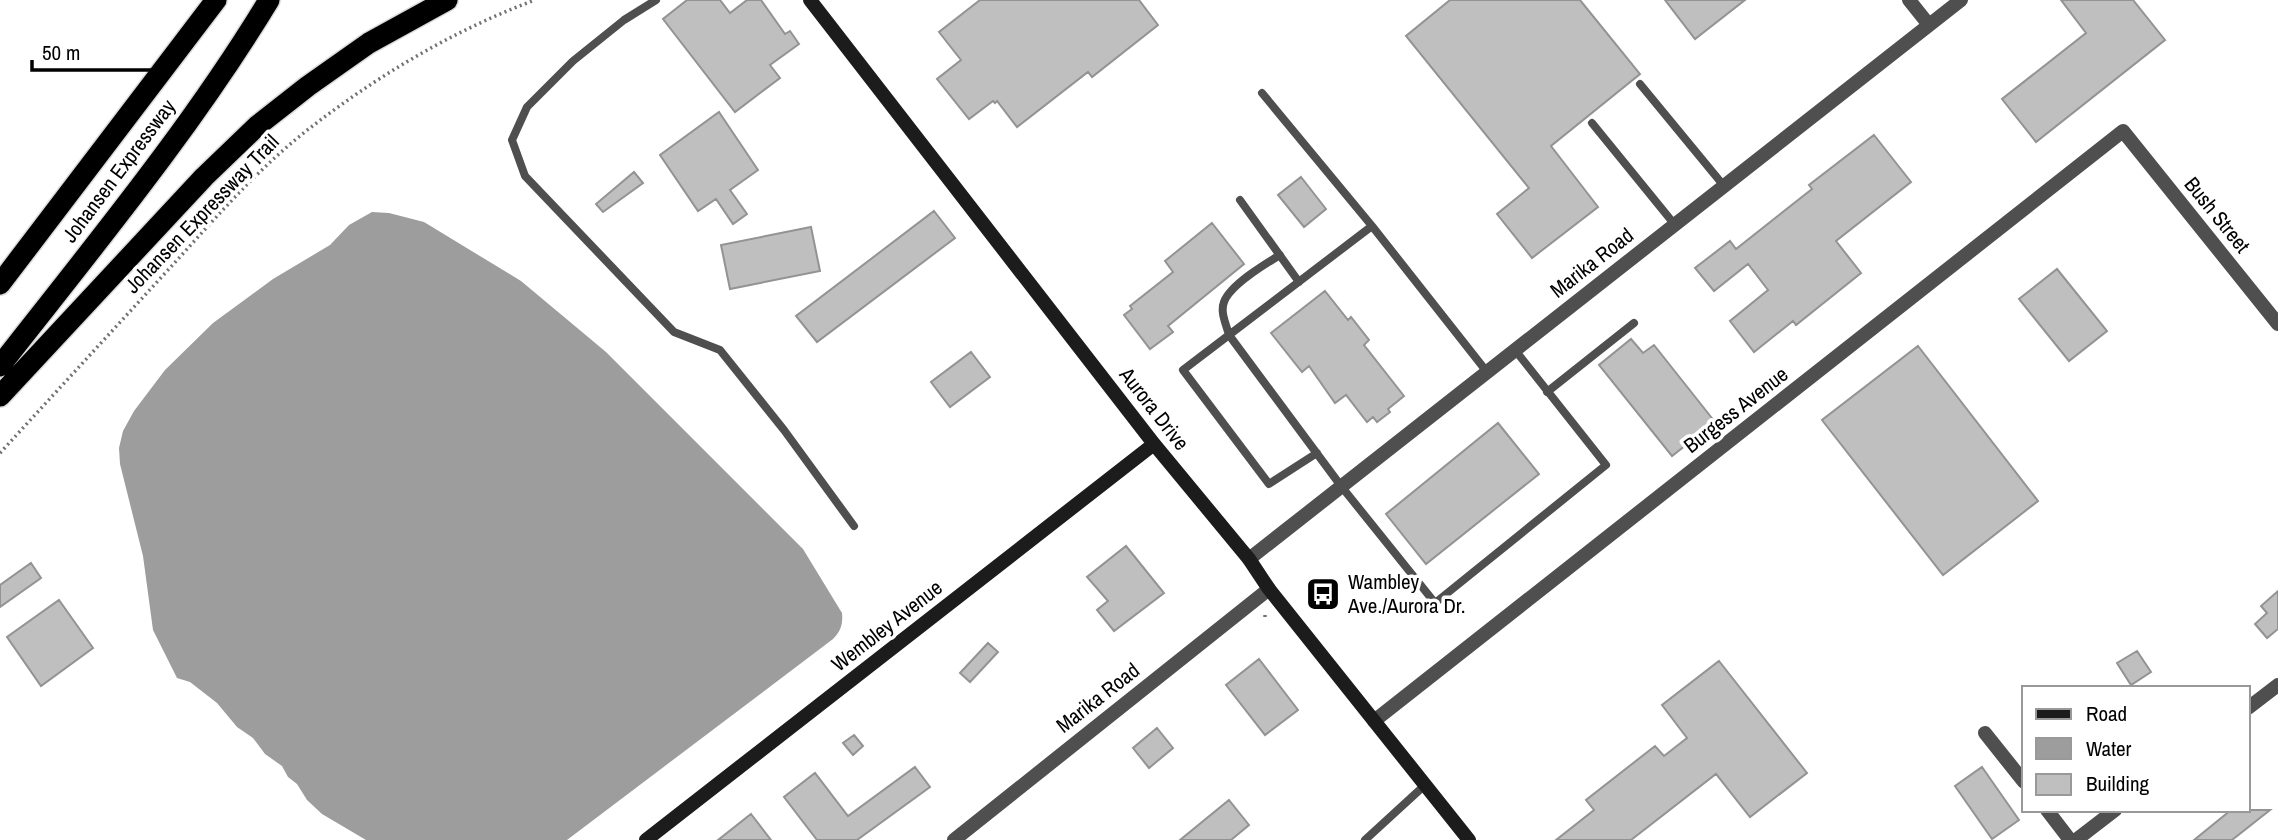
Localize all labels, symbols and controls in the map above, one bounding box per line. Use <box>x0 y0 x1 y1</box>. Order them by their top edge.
scale bar <box>32 28 164 72</box>
text: 50 m <box>42 38 80 67</box>
street label: Johansen Expressway <box>55 93 182 248</box>
street label: Johansen Expressway Trail <box>118 128 285 299</box>
street label: Bush Street <box>2178 171 2257 259</box>
street label: Marika Road <box>1544 221 1639 304</box>
street label: Burgess Avenue <box>1677 360 1794 460</box>
street label: Aurora Drive <box>1112 361 1196 456</box>
place label: Wambley Ave./Aurora Dr. <box>1347 567 1465 620</box>
street label: Wembley Avenue <box>825 573 948 678</box>
bus stop icon: Wambley Ave./Aurora Dr. <box>1304 575 1342 613</box>
street label: Marika Road <box>1050 656 1145 739</box>
legend <box>2022 686 2250 812</box>
text: Road <box>2086 699 2127 728</box>
text: Water <box>2086 734 2132 763</box>
text: Building <box>2086 769 2150 798</box>

